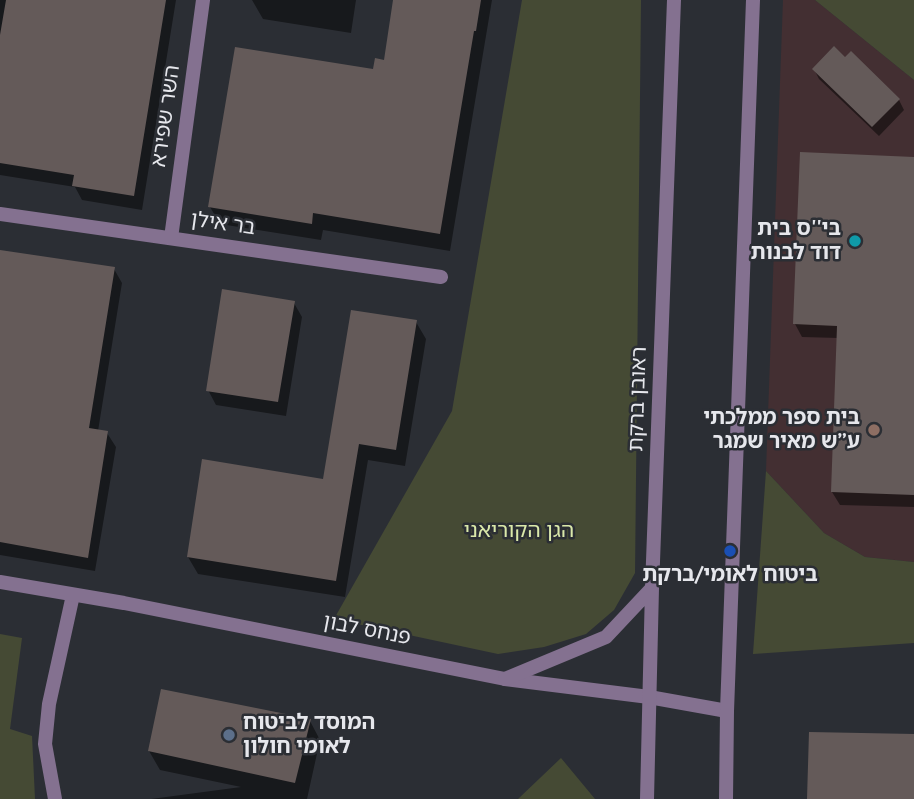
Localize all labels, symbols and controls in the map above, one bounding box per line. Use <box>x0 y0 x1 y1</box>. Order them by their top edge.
street label: השר שפירא <box>146 63 186 169</box>
street label: בר אילן <box>189 207 257 241</box>
place label: בי''ס בית דוד לבנות <box>751 216 841 266</box>
marker: בי''ס בית דוד לבנות <box>847 233 863 249</box>
street label: ראובן ברקת <box>624 346 652 452</box>
place label: בית ספר ממלכתי ע’’ש מאיר שמגר <box>703 405 860 455</box>
marker: בית ספר ממלכתי ע’’ש מאיר שמגר <box>866 422 882 438</box>
park label: הגן הקוריאני <box>464 518 574 544</box>
marker: ביטוח לאומי/ברקת <box>722 543 738 559</box>
place label: ביטוח לאומי/ברקת <box>642 562 818 588</box>
street label: פנחס לבון <box>321 609 413 651</box>
place label: המוסד לביטוח לאומי חולון <box>243 710 375 760</box>
marker: המוסד לביטוח לאומי חולון <box>221 727 237 743</box>

